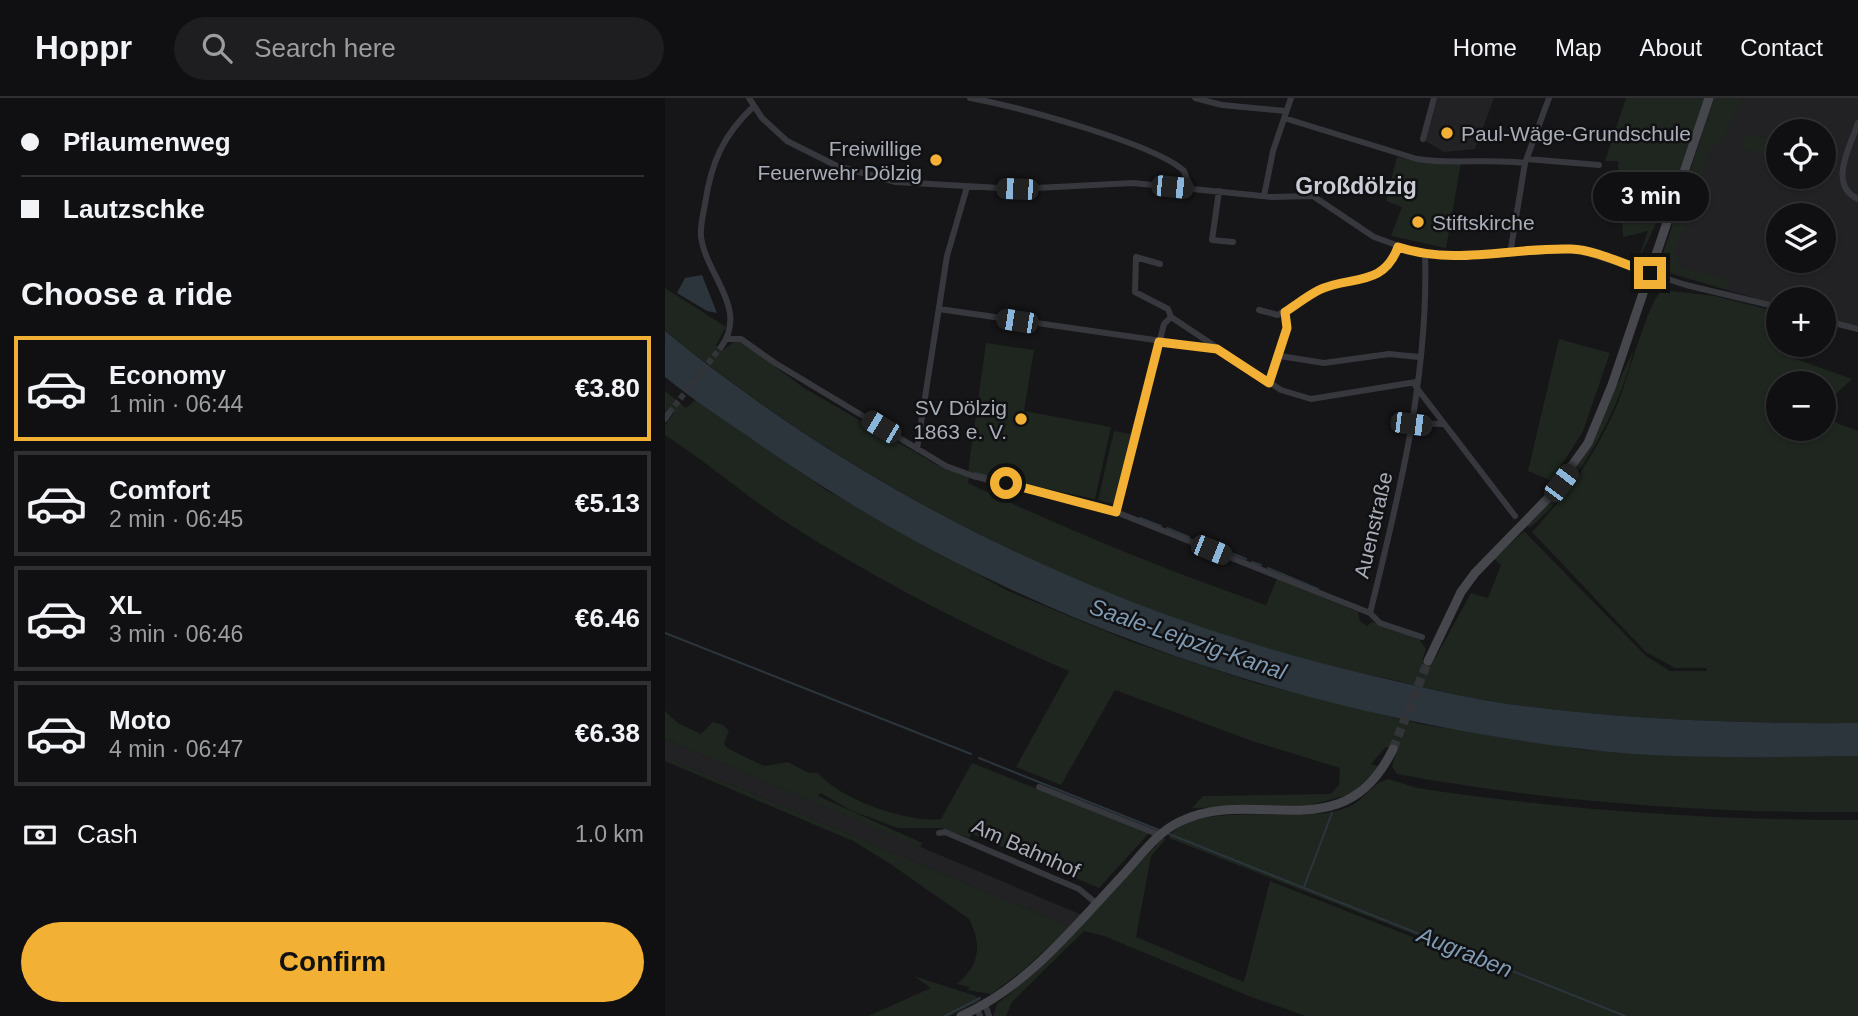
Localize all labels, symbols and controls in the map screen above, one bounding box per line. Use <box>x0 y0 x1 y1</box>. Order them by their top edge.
search box <box>174 17 664 80</box>
text: Hoppr <box>35 29 132 66</box>
icon: search <box>198 29 236 67</box>
text: Search here <box>254 33 396 63</box>
text: Home <box>1453 34 1517 61</box>
text: Map <box>1555 34 1602 61</box>
text: About <box>1640 34 1702 61</box>
text: Contact <box>1740 34 1823 61</box>
map controls <box>1766 119 1836 441</box>
button: locate <box>1766 119 1836 189</box>
place label: Paul-Wäge-Grundschule <box>1461 122 1691 145</box>
marker: Paul-Wäge-Grundschule <box>1439 125 1455 141</box>
text: Pflaumenweg <box>63 127 231 157</box>
place label: Freiwillige Feuerwehr Dölzig <box>757 137 922 184</box>
marker: Freiwillige Feuerwehr Dölzig <box>928 152 944 168</box>
callout: 3 min <box>1592 172 1708 220</box>
district label: Großdölzig <box>1295 173 1417 199</box>
car <box>1151 174 1194 200</box>
car <box>996 178 1039 200</box>
text: 3 min <box>1621 183 1681 209</box>
text: Lautzschke <box>63 194 205 224</box>
button: layers <box>1766 203 1836 273</box>
place label: Stiftskirche <box>1432 211 1535 234</box>
marker: Stiftskirche <box>1410 214 1426 230</box>
route end <box>1634 257 1666 289</box>
text: Choose a ride <box>21 276 233 312</box>
button: + <box>1766 287 1836 357</box>
car <box>995 307 1040 335</box>
icon: car <box>25 357 88 420</box>
text: Economy <box>109 360 226 390</box>
button: − <box>1766 371 1836 441</box>
text: €3.80 <box>575 373 640 403</box>
text: 1 min · 06:44 <box>109 391 243 417</box>
place label: SV Dölzig 1863 e. V. <box>913 396 1007 443</box>
car <box>858 407 905 447</box>
marker: SV Dölzig 1863 e. V. <box>1013 411 1029 427</box>
car <box>1389 411 1434 437</box>
car <box>1540 460 1583 506</box>
route start <box>990 467 1022 499</box>
street label: Auenstraße <box>1350 470 1396 580</box>
icon: car <box>25 472 88 535</box>
text: Comfort <box>109 475 210 505</box>
text: €5.13 <box>575 488 640 518</box>
text: 2 min · 06:45 <box>109 506 243 532</box>
car <box>1188 532 1235 568</box>
icon: car <box>25 587 88 650</box>
text: XL <box>109 590 142 620</box>
water label: Saale-Leipzig-Kanal <box>1086 593 1290 685</box>
text: €6.46 <box>575 603 640 633</box>
text: 3 min · 06:46 <box>109 621 243 647</box>
icon: car <box>25 702 88 765</box>
text: Moto <box>109 705 171 735</box>
text: €6.38 <box>575 718 640 748</box>
text: 4 min · 06:47 <box>109 736 243 762</box>
street label: Am Bahnhof <box>969 814 1084 882</box>
icon: cash <box>21 816 59 854</box>
text: Cash <box>77 819 138 849</box>
text: 1.0 km <box>575 821 644 847</box>
water label: Augraben <box>1412 921 1516 983</box>
button: Confirm <box>21 922 644 1002</box>

